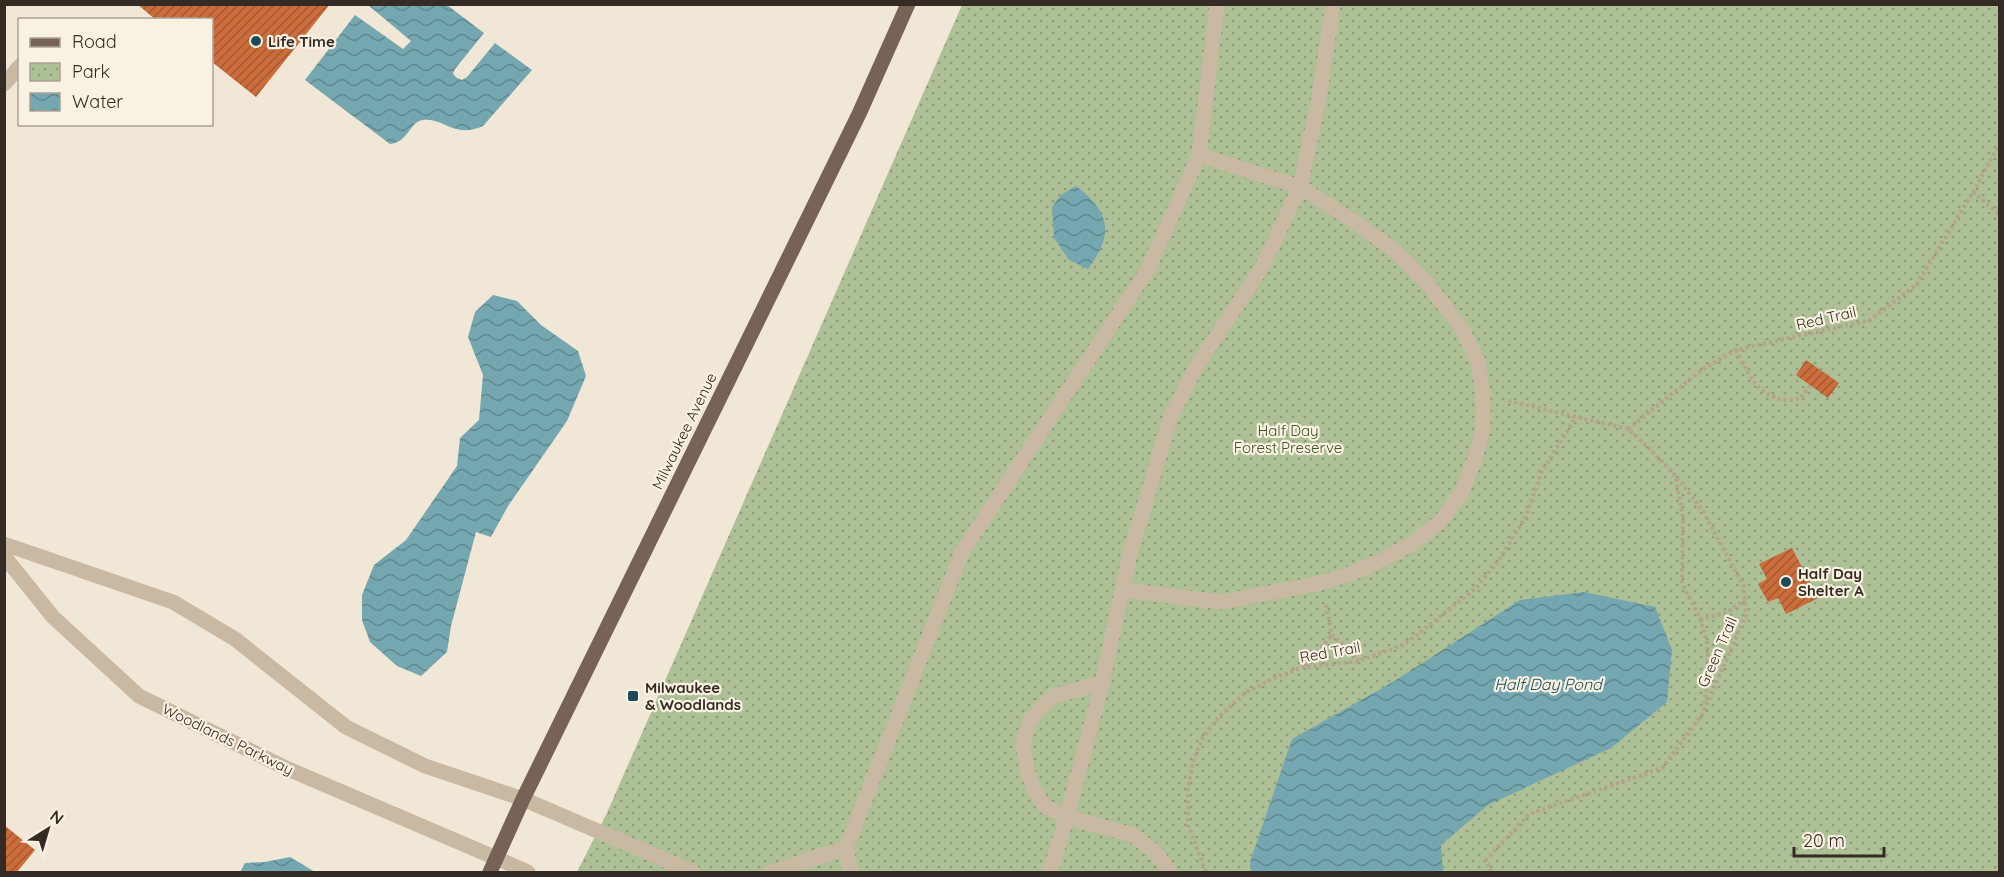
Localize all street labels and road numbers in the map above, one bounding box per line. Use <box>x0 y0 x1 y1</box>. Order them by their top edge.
street label: Red Trail <box>1794 302 1858 334</box>
street label: Milwaukee Avenue <box>647 369 721 493</box>
street label: Green Trail <box>1693 614 1741 690</box>
street label: Red Trail <box>1298 637 1362 667</box>
street label: Woodlands Parkway <box>159 699 297 779</box>

